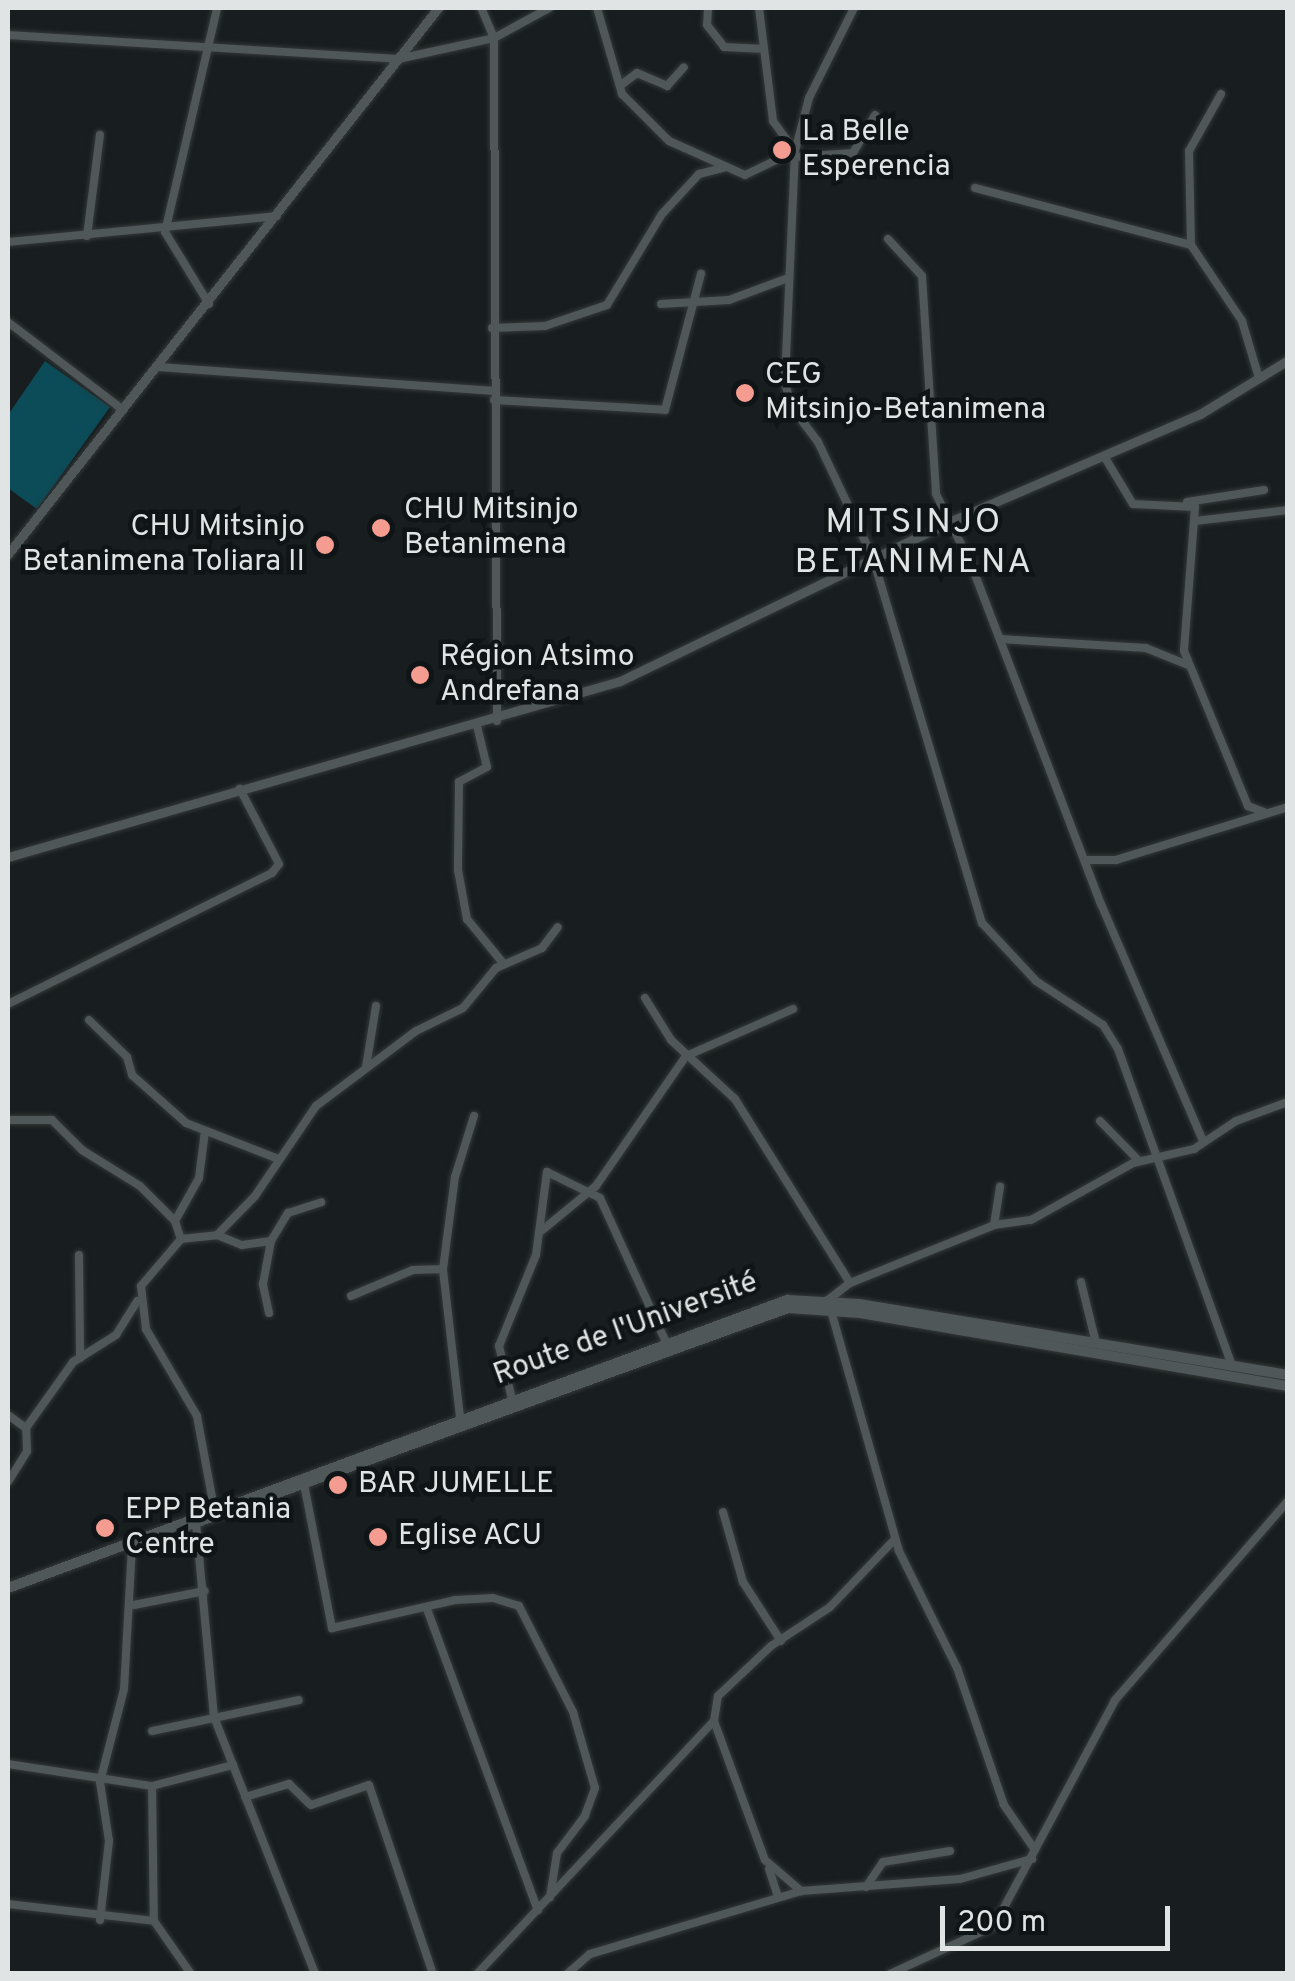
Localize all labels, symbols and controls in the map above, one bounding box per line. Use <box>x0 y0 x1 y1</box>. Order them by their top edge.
place label: La Belle Esperencia <box>802 115 950 186</box>
marker: La Belle Esperencia <box>771 139 793 161</box>
place label: CEG Mitsinjo-Betanimena <box>765 358 1046 428</box>
marker: CEG Mitsinjo-Betanimena <box>734 382 756 404</box>
place label: CHU Mitsinjo Betanimena <box>404 493 579 564</box>
district label: MITSINJO BETANIMENA <box>794 502 1034 584</box>
place label: CHU Mitsinjo Betanimena Toliara II <box>21 510 305 580</box>
marker: CHU Mitsinjo Betanimena <box>368 515 394 541</box>
marker: CHU Mitsinjo Betanimena Toliara II <box>314 534 336 556</box>
place label: Région Atsimo Andrefana <box>440 640 636 710</box>
marker: Région Atsimo Andrefana <box>409 664 431 686</box>
street label: Route de l'Université <box>489 1265 763 1395</box>
place label: BAR JUMELLE <box>358 1467 554 1503</box>
marker: BAR JUMELLE <box>327 1474 349 1496</box>
place label: EPP Betania Centre <box>125 1493 291 1564</box>
marker: EPP Betania Centre <box>94 1517 116 1539</box>
place label: Eglise ACU <box>398 1519 543 1555</box>
marker: Eglise ACU <box>367 1526 389 1548</box>
scale bar <box>945 1886 1175 1948</box>
text: 200 m <box>957 1905 1046 1942</box>

